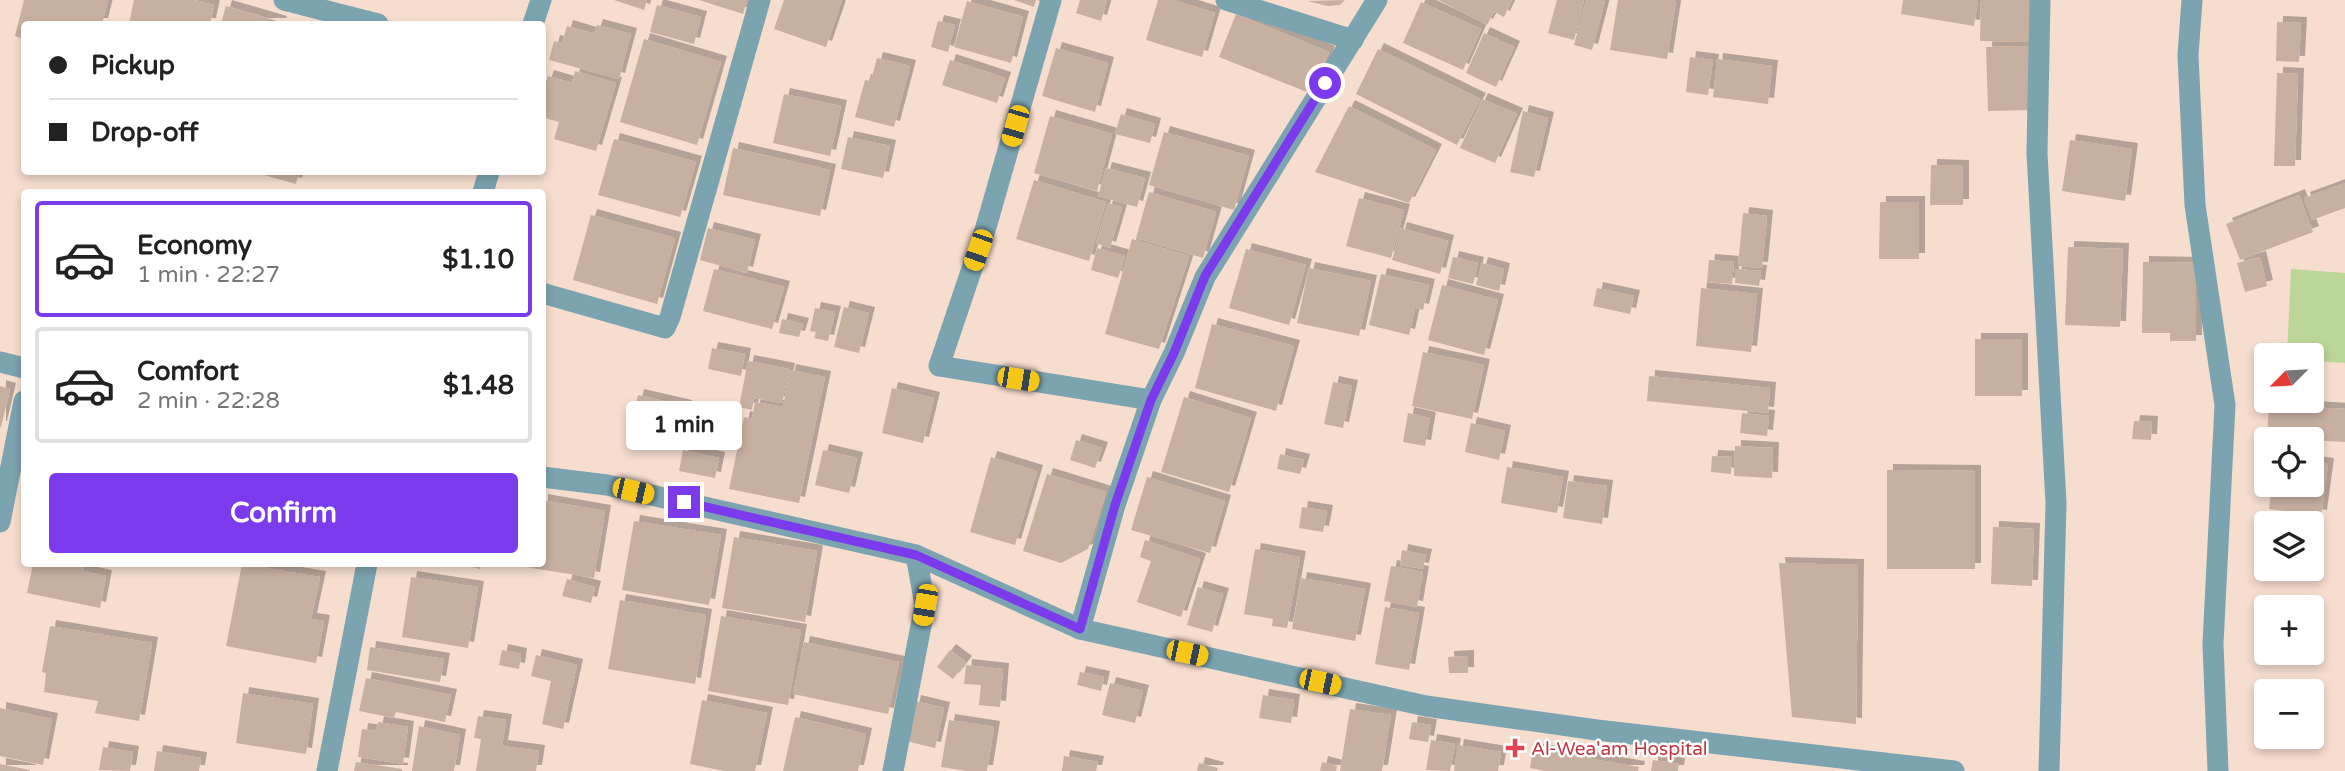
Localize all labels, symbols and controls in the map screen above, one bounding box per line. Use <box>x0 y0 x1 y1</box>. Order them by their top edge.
text: Pickup <box>91 50 175 81</box>
route start <box>1309 67 1341 99</box>
car <box>1000 103 1031 149</box>
text: Drop-off <box>91 117 198 148</box>
car <box>962 227 995 273</box>
icon: car <box>53 228 116 291</box>
text: Economy <box>137 230 252 261</box>
text: $1.10 <box>442 244 514 275</box>
text: 1 min · 22:27 <box>137 261 280 289</box>
north arrow <box>2254 343 2324 413</box>
map controls <box>2254 343 2324 749</box>
icon: car <box>53 354 116 417</box>
text: Comfort <box>137 356 239 387</box>
car <box>996 365 1041 393</box>
text: $1.48 <box>443 370 514 401</box>
text: 2 min · 22:28 <box>137 387 280 415</box>
callout: 1 min <box>626 400 742 449</box>
text: 1 min <box>653 411 715 439</box>
button: locate <box>2254 427 2324 497</box>
button: Confirm <box>49 473 518 553</box>
car <box>611 476 656 506</box>
route end <box>668 486 700 518</box>
button: layers <box>2254 511 2324 581</box>
car <box>912 582 939 628</box>
button: + <box>2254 595 2324 665</box>
car <box>1165 638 1210 668</box>
car <box>1298 667 1343 697</box>
button: − <box>2254 679 2324 749</box>
marker: Al-Wea'am Hospital <box>1505 738 1525 758</box>
place label: Al-Wea'am Hospital <box>1531 738 1708 760</box>

